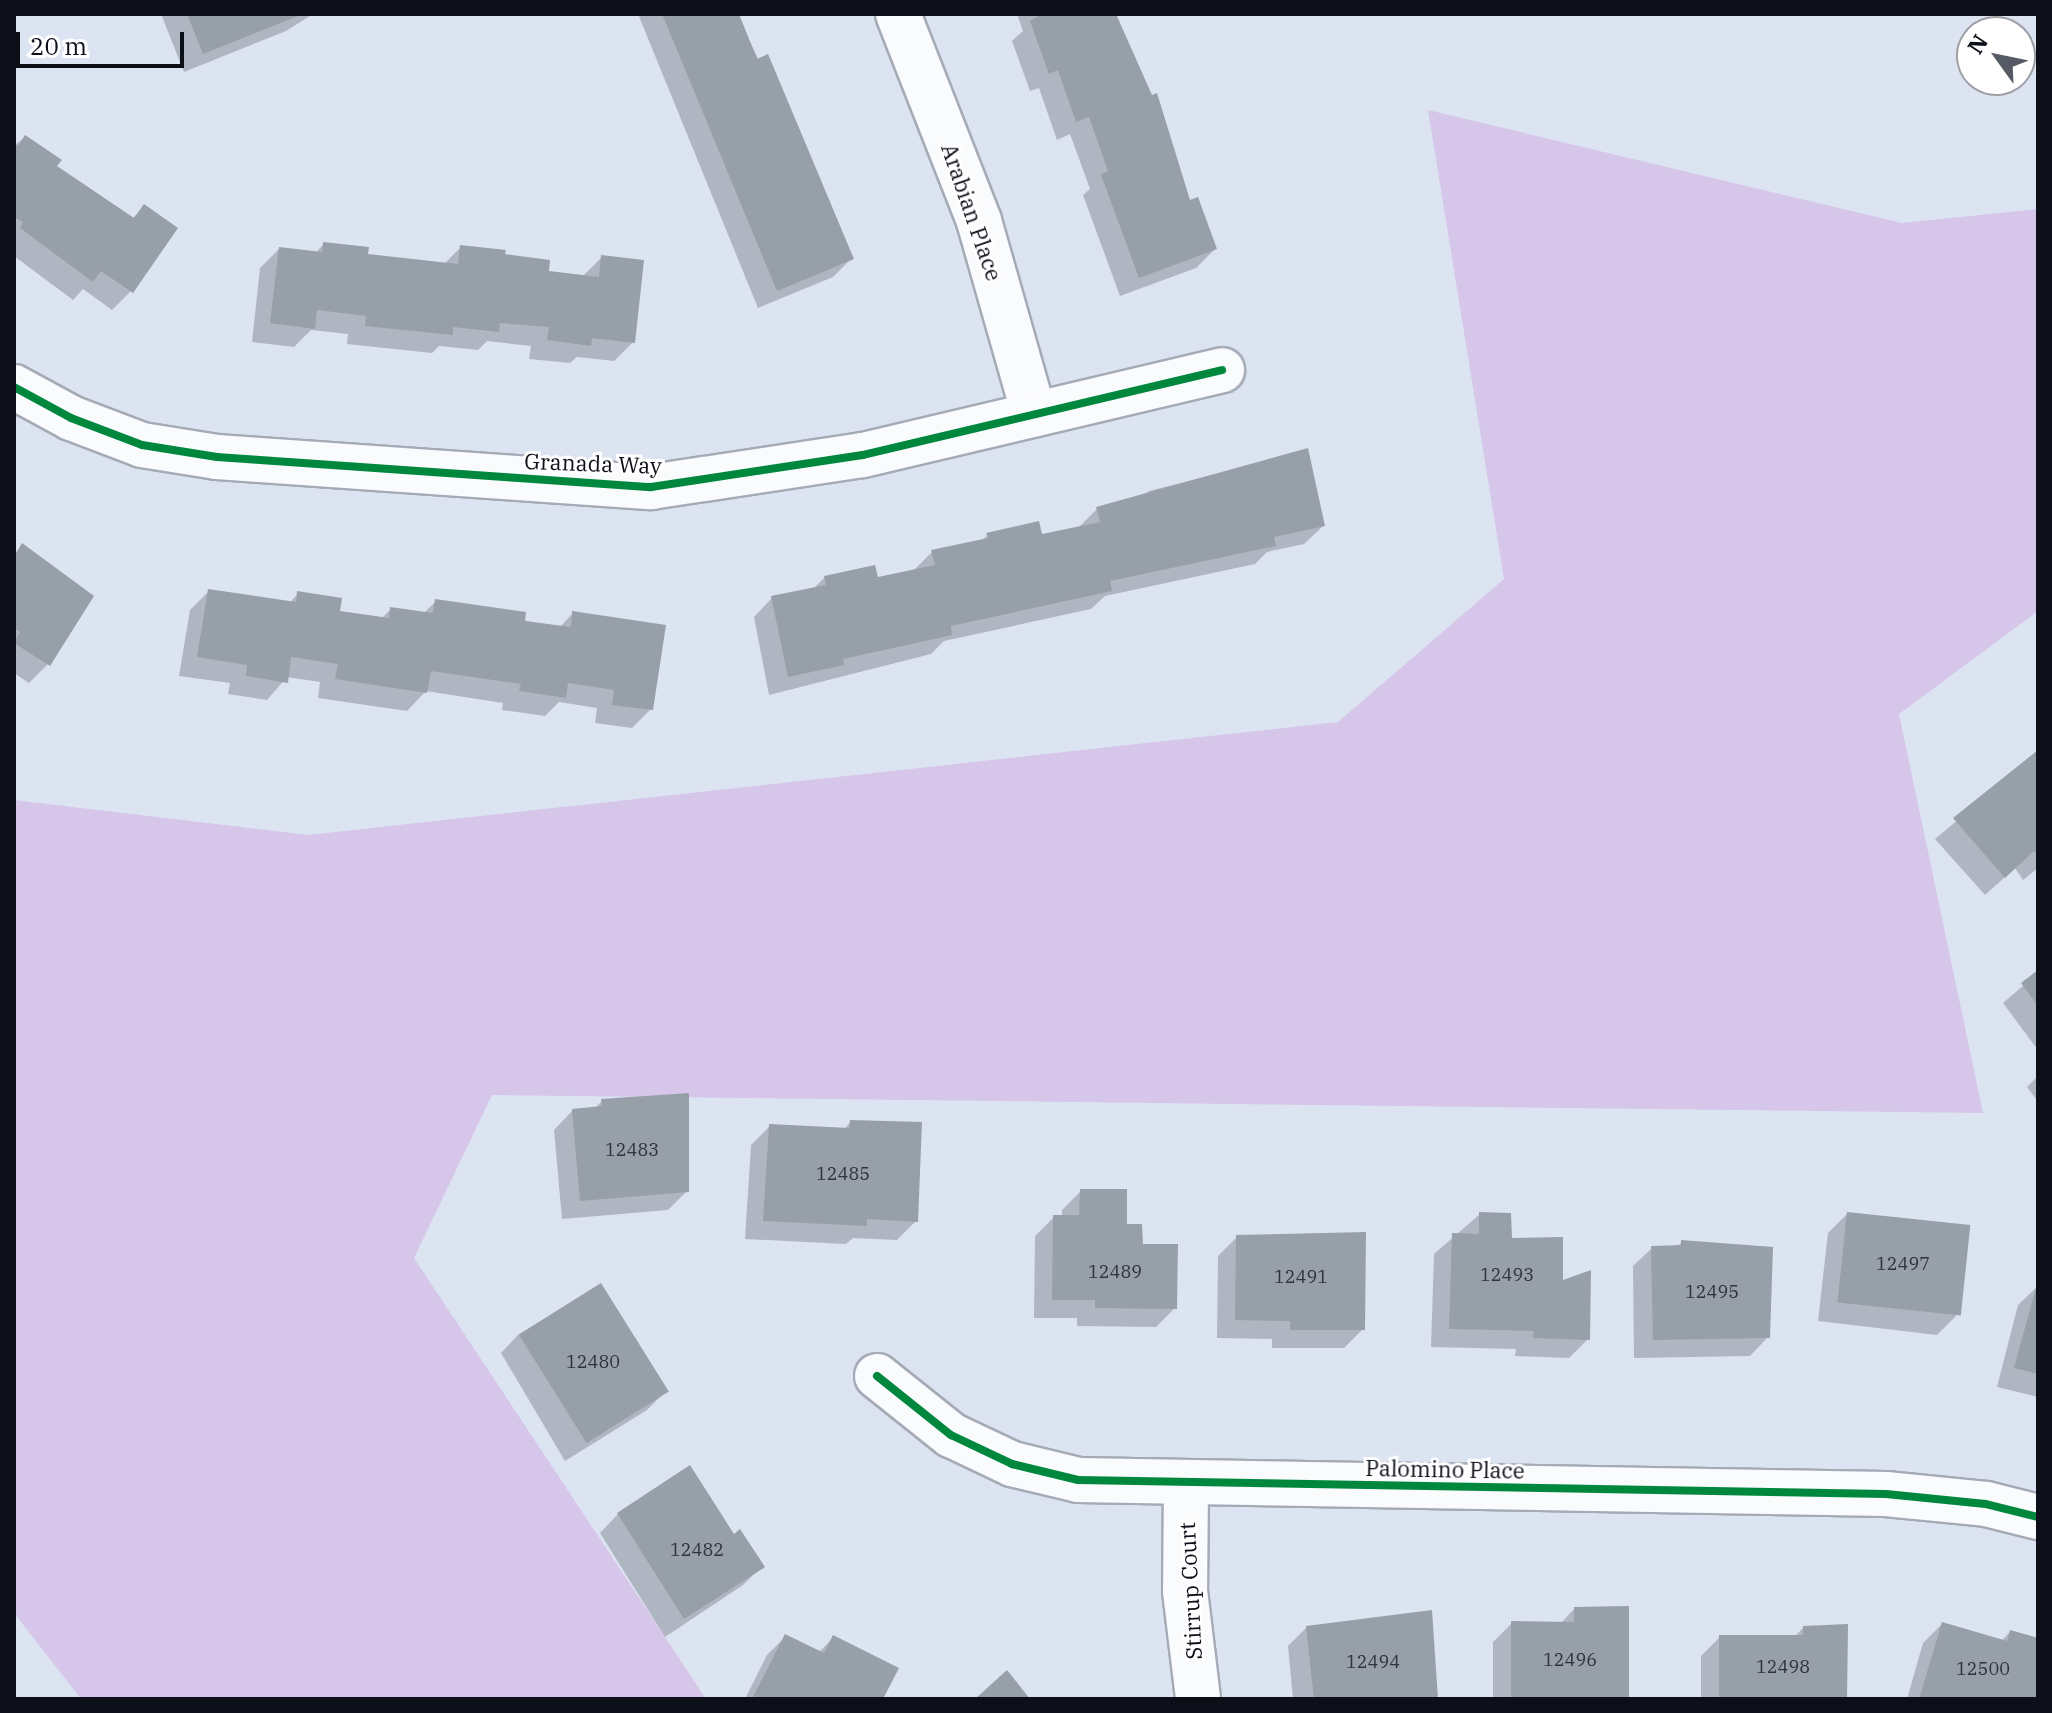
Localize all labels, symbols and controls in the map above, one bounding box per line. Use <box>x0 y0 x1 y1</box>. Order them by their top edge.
scale bar <box>20 16 188 66</box>
north arrow <box>1956 16 2036 96</box>
text: N <box>1960 29 1994 59</box>
text: 20 m <box>30 30 87 62</box>
street label: Arabian Place <box>936 140 1008 284</box>
street label: Granada Way <box>524 447 662 479</box>
house number: 12483 <box>605 1139 659 1161</box>
house number: 12485 <box>816 1163 870 1185</box>
house number: 12497 <box>1876 1253 1930 1275</box>
house number: 12489 <box>1088 1261 1142 1283</box>
house number: 12493 <box>1480 1264 1534 1286</box>
house number: 12491 <box>1274 1266 1328 1288</box>
house number: 12495 <box>1685 1281 1739 1303</box>
house number: 12480 <box>566 1351 620 1373</box>
street label: Palomino Place <box>1365 1454 1525 1484</box>
street label: Stirrup Court <box>1173 1522 1207 1660</box>
house number: 12482 <box>670 1539 724 1561</box>
house number: 12496 <box>1543 1649 1597 1671</box>
house number: 12494 <box>1346 1651 1400 1673</box>
house number: 12498 <box>1756 1656 1810 1678</box>
house number: 12500 <box>1956 1658 2010 1680</box>

